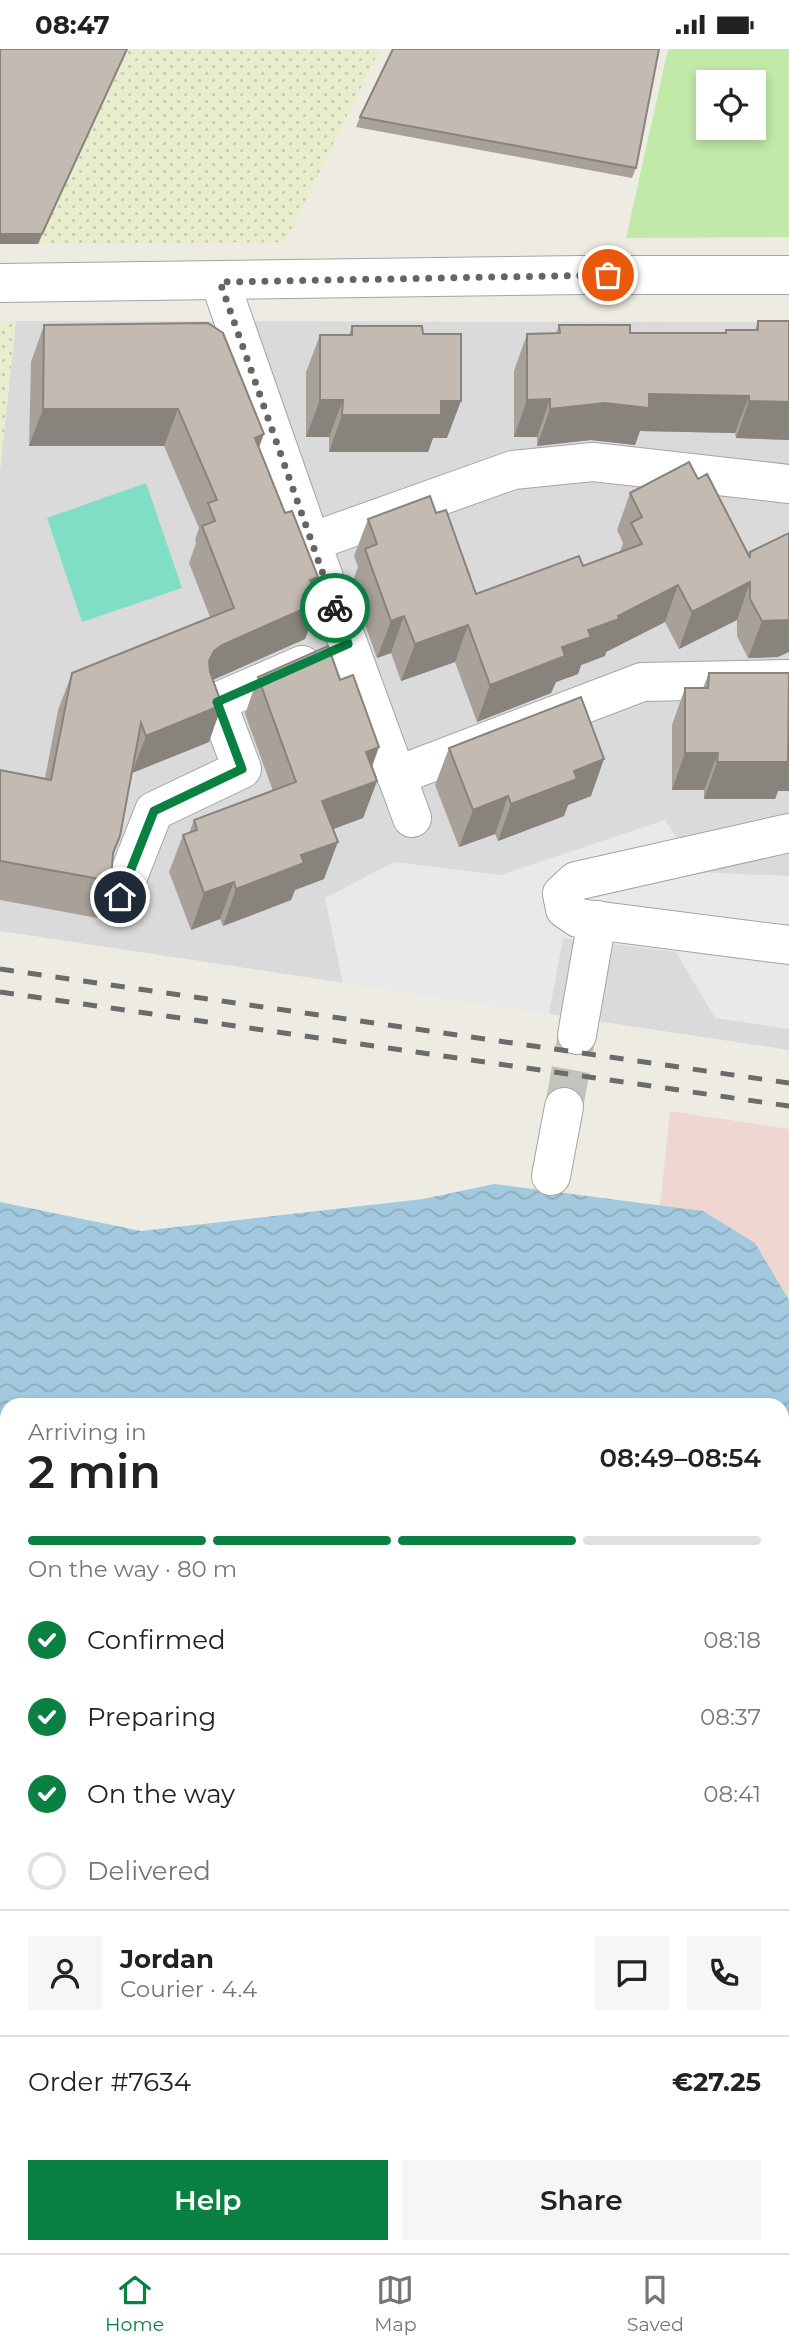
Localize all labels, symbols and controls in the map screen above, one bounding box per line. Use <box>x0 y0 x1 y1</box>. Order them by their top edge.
text: 08:47 <box>35 9 110 41</box>
map controls <box>696 70 766 140</box>
button: locate <box>696 70 766 140</box>
pin <box>578 245 638 305</box>
icon: bag <box>589 256 627 294</box>
courier <box>300 573 370 643</box>
icon: bike <box>316 589 354 627</box>
pin <box>90 867 150 927</box>
icon: home <box>101 878 139 916</box>
text: Arriving in <box>28 1418 147 1446</box>
text: 08:49–08:54 <box>599 1442 761 1474</box>
text: 2 min <box>28 1443 161 1500</box>
text: On the way · 80 m <box>28 1555 237 1583</box>
icon: check <box>28 1621 66 1659</box>
text: Confirmed <box>87 1624 226 1656</box>
text: 08:18 <box>703 1626 761 1654</box>
icon: check <box>28 1698 66 1736</box>
text: Preparing <box>87 1701 216 1733</box>
text: 08:37 <box>700 1703 761 1731</box>
icon: check <box>28 1775 66 1813</box>
text: On the way <box>87 1778 235 1810</box>
text: 08:41 <box>703 1780 761 1808</box>
text: Delivered <box>87 1855 211 1887</box>
button: person <box>28 1936 102 2010</box>
button: chat <box>595 1936 669 2010</box>
button: phone <box>687 1936 761 2010</box>
text: Jordan <box>120 1943 214 1975</box>
text: Courier · 4.4 <box>120 1975 257 2003</box>
text: Order #7634 <box>28 2066 191 2098</box>
text: €27.25 <box>672 2066 761 2098</box>
button: Help <box>28 2160 388 2240</box>
button: Share <box>402 2160 761 2240</box>
tab: Home <box>105 2271 164 2336</box>
tab: Map <box>374 2271 417 2336</box>
tab: Saved <box>627 2271 684 2336</box>

